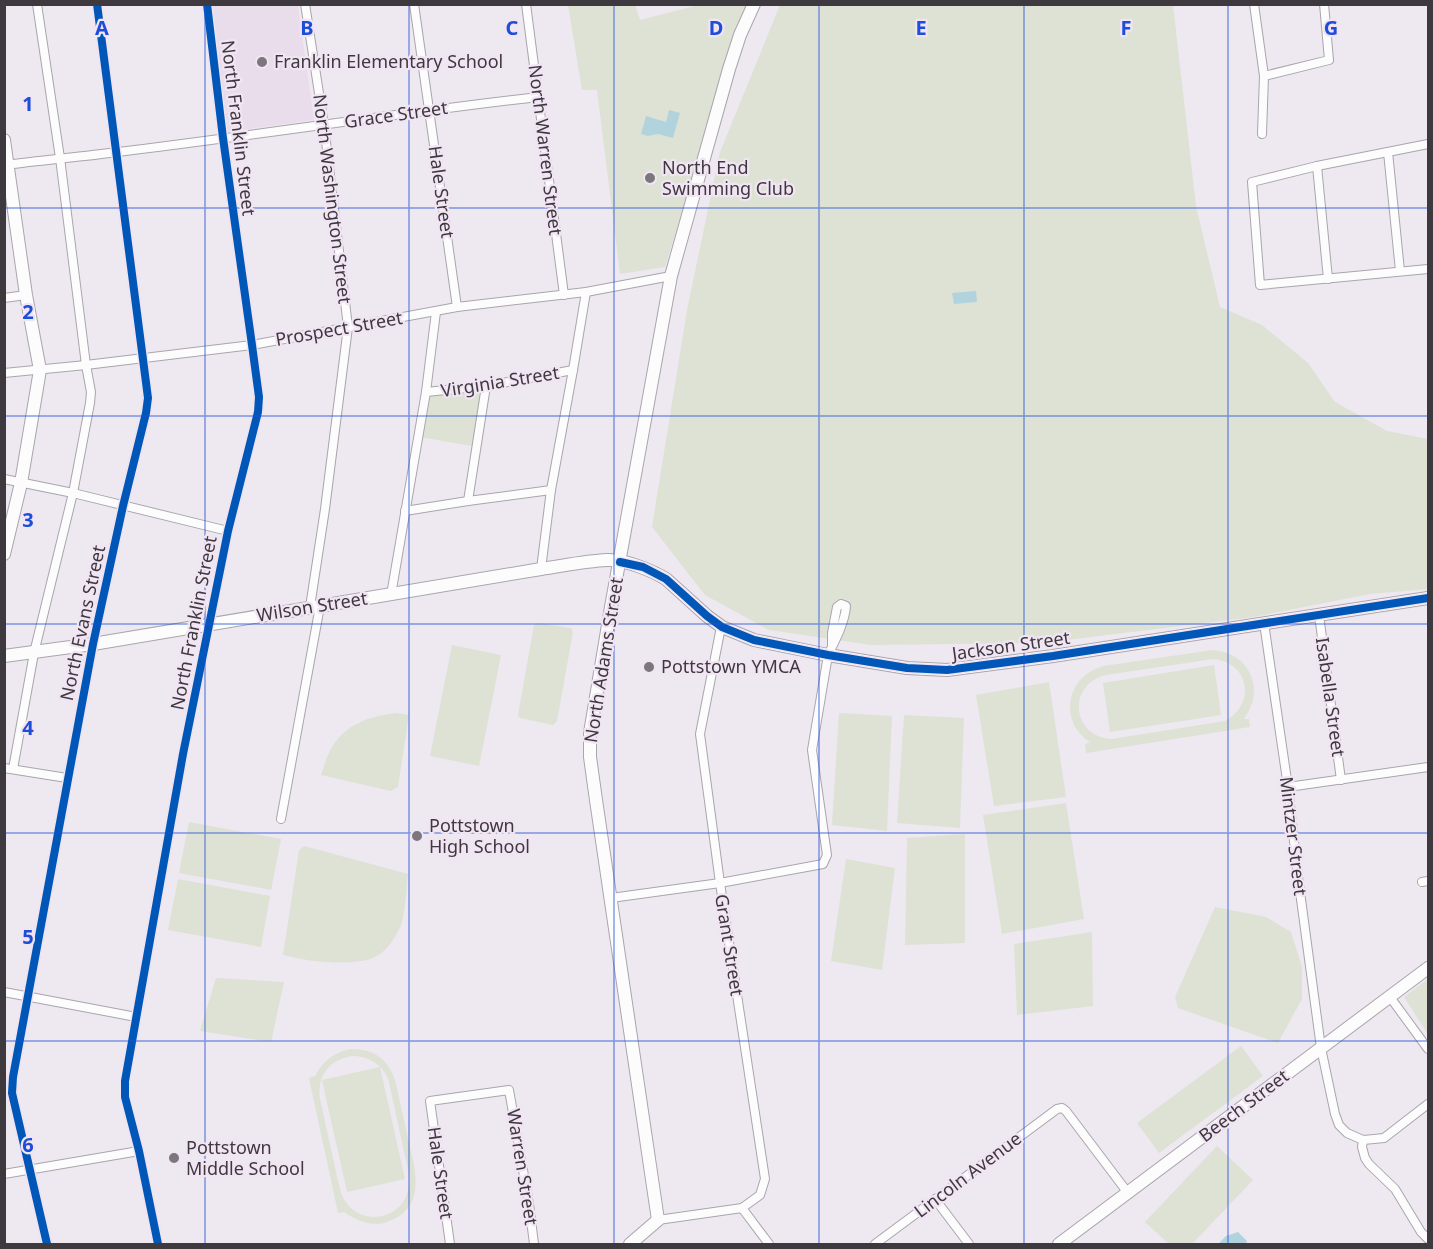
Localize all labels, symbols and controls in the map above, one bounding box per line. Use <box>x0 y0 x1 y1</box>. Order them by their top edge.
text: A <box>95 14 109 41</box>
text: B <box>300 14 314 41</box>
text: C <box>506 14 519 41</box>
text: D <box>709 14 723 41</box>
text: E <box>915 14 927 41</box>
text: F <box>1121 14 1131 41</box>
text: G <box>1324 14 1338 41</box>
street label: North Franklin Street <box>216 39 262 218</box>
place label: Franklin Elementary School <box>274 49 503 73</box>
marker: Franklin Elementary School <box>255 55 269 69</box>
street label: North Warren Street <box>524 63 568 237</box>
text: 1 <box>22 90 34 117</box>
street label: North Washington Street <box>308 93 358 305</box>
street label: Grace Street <box>343 95 450 133</box>
street label: Hale Street <box>424 144 460 240</box>
place label: North End Swimming Club <box>662 155 794 200</box>
marker: North End Swimming Club <box>643 171 657 185</box>
text: 2 <box>22 298 34 325</box>
street label: Prospect Street <box>273 305 405 351</box>
street label: Virginia Street <box>439 360 561 402</box>
text: 3 <box>22 506 34 533</box>
street label: North Franklin Street <box>164 533 222 712</box>
street label: North Evans Street <box>54 542 110 703</box>
street label: North Adams Street <box>578 575 628 744</box>
street label: Wilson Street <box>255 585 369 627</box>
street label: Jackson Street <box>948 625 1072 665</box>
street label: Isabella Street <box>1311 636 1351 759</box>
place label: Pottstown YMCA <box>661 654 801 678</box>
marker: Pottstown YMCA <box>642 660 656 674</box>
text: 4 <box>22 714 34 741</box>
street label: Mintzer Street <box>1275 775 1313 897</box>
place label: Pottstown High School <box>429 813 530 858</box>
marker: Pottstown High School <box>410 829 424 843</box>
street label: Grant Street <box>710 892 750 998</box>
text: 5 <box>22 923 34 950</box>
street label: Beech Street <box>1194 1063 1294 1147</box>
street label: Warren Street <box>502 1107 544 1227</box>
street label: Hale Street <box>423 1125 459 1221</box>
street label: Lincoln Avenue <box>909 1126 1026 1222</box>
text: 6 <box>22 1131 34 1158</box>
place label: Pottstown Middle School <box>186 1135 305 1180</box>
marker: Pottstown Middle School <box>167 1151 181 1165</box>

